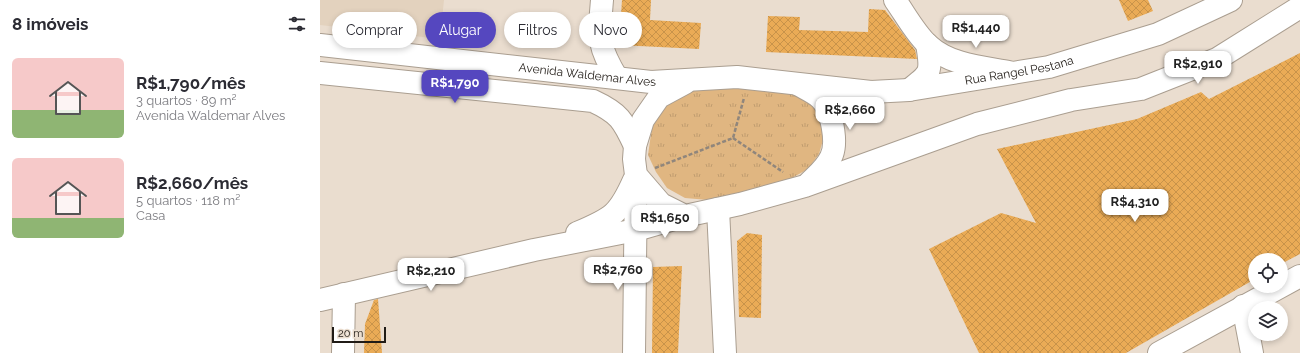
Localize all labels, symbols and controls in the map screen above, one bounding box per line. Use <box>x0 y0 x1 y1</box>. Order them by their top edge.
chip: Comprar <box>332 12 417 48</box>
chip: Alugar <box>425 12 496 48</box>
chip: Filtros <box>504 12 571 48</box>
chip: Novo <box>579 12 642 48</box>
icon: filters <box>286 13 308 35</box>
text: 8 imóveis <box>12 14 88 34</box>
pin: R$1,440 <box>939 15 1013 49</box>
text: R$1,440 <box>951 20 1001 35</box>
pin: R$2,910 <box>1161 51 1235 85</box>
street label: Rua Rangel Pestana <box>964 53 1075 88</box>
text: R$2,910 <box>1173 56 1223 71</box>
street label: Avenida Waldemar Alves <box>518 60 657 89</box>
pin: R$1,790 <box>418 70 492 104</box>
text: R$1,790/mês <box>136 73 246 93</box>
icon: home <box>44 74 92 122</box>
text: R$1,790 <box>431 75 480 90</box>
text: 3 quartos · 89 m² <box>136 93 237 108</box>
pin: R$2,660 <box>813 97 887 131</box>
text: R$2,660 <box>825 102 876 117</box>
text: Avenida Waldemar Alves <box>136 108 285 123</box>
text: R$2,660/mês <box>136 173 248 193</box>
icon: home <box>44 174 92 222</box>
pin: R$4,310 <box>1098 189 1172 223</box>
text: 5 quartos · 118 m² <box>136 193 240 208</box>
text: R$4,310 <box>1111 194 1159 209</box>
pin: R$1,650 <box>628 205 702 239</box>
text: Casa <box>136 208 165 223</box>
text: R$1,650 <box>640 210 690 225</box>
map controls <box>1248 253 1288 341</box>
button: locate <box>1248 253 1288 293</box>
pin: R$2,760 <box>581 257 655 291</box>
pin: R$2,210 <box>394 258 468 292</box>
text: R$2,760 <box>593 262 643 277</box>
text: R$2,210 <box>407 263 455 278</box>
button: layers <box>1248 301 1288 341</box>
scale bar <box>332 325 386 344</box>
text: 20 m <box>338 327 363 340</box>

